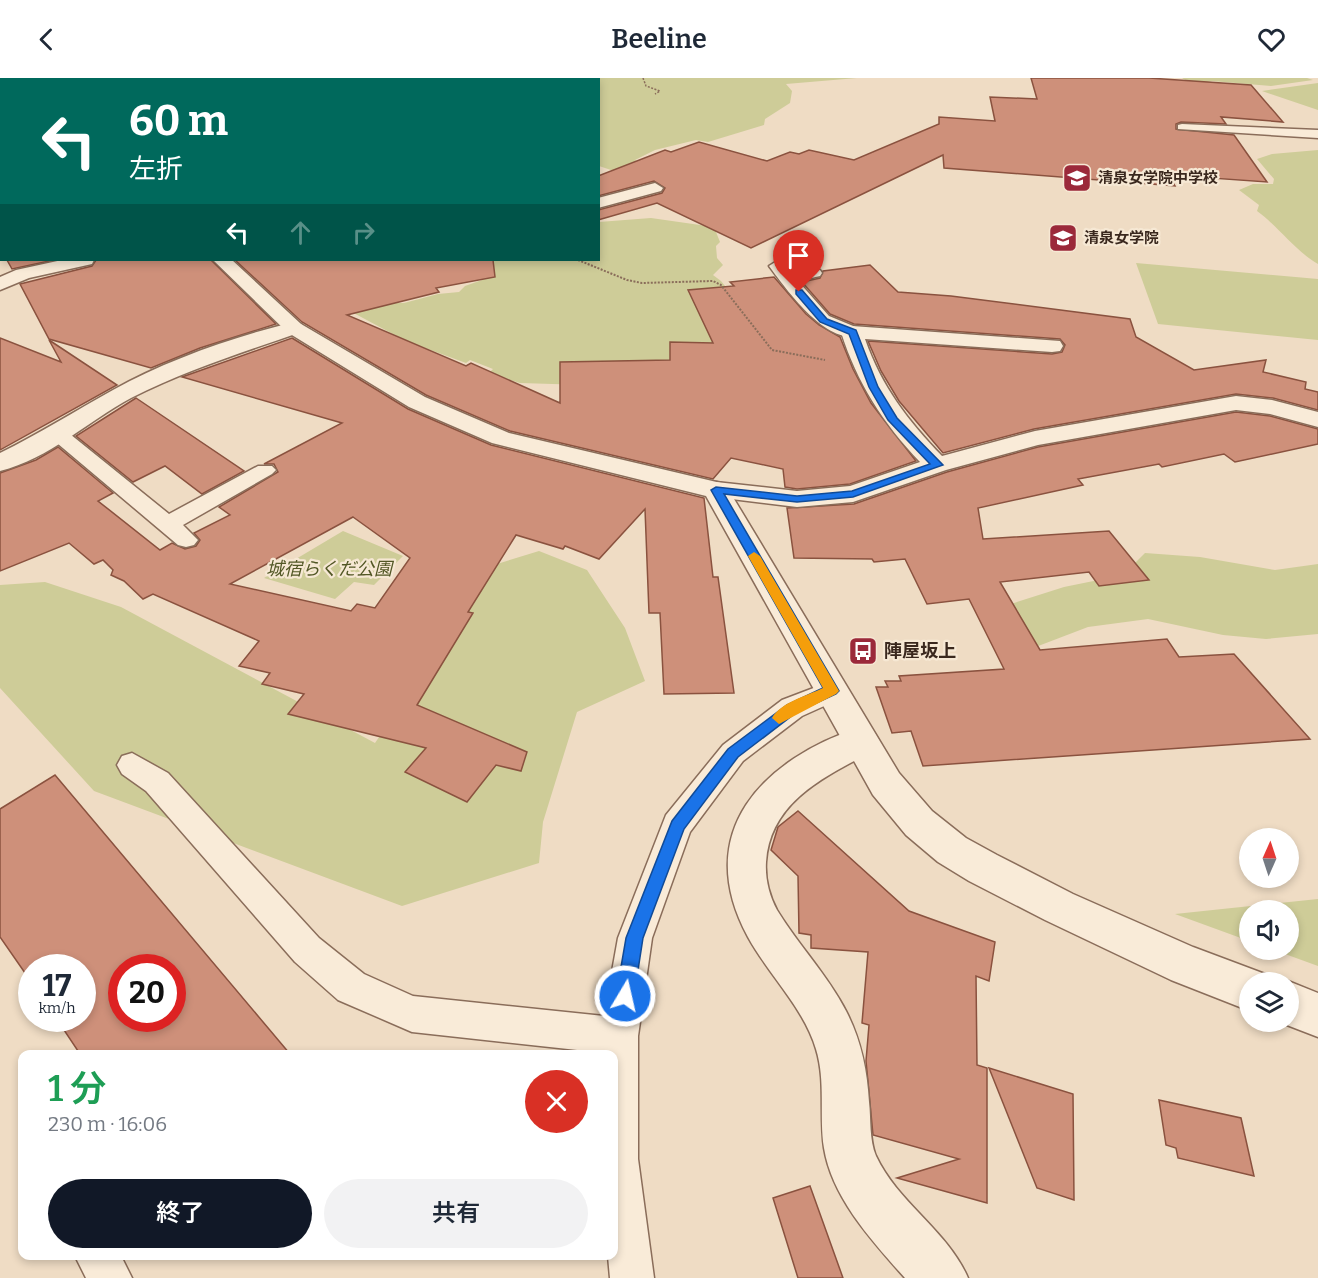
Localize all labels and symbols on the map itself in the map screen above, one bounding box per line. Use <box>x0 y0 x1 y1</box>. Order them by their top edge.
school or university icon: 清泉女学院中学校 <box>1061 162 1093 194</box>
place label: 清泉女学院中学校 <box>1098 169 1218 187</box>
school or university icon: 清泉女学院 <box>1047 222 1079 254</box>
place label: 清泉女学院 <box>1084 229 1159 247</box>
pin <box>773 230 824 292</box>
park label: 城宿らくだ公園 <box>266 558 395 580</box>
bus stop icon: 陣屋坂上 <box>847 635 879 667</box>
place label: 陣屋坂上 <box>884 640 956 662</box>
north arrow <box>1239 828 1299 888</box>
speed limit sign: 20 <box>108 954 186 1032</box>
position arrow <box>593 964 657 1028</box>

